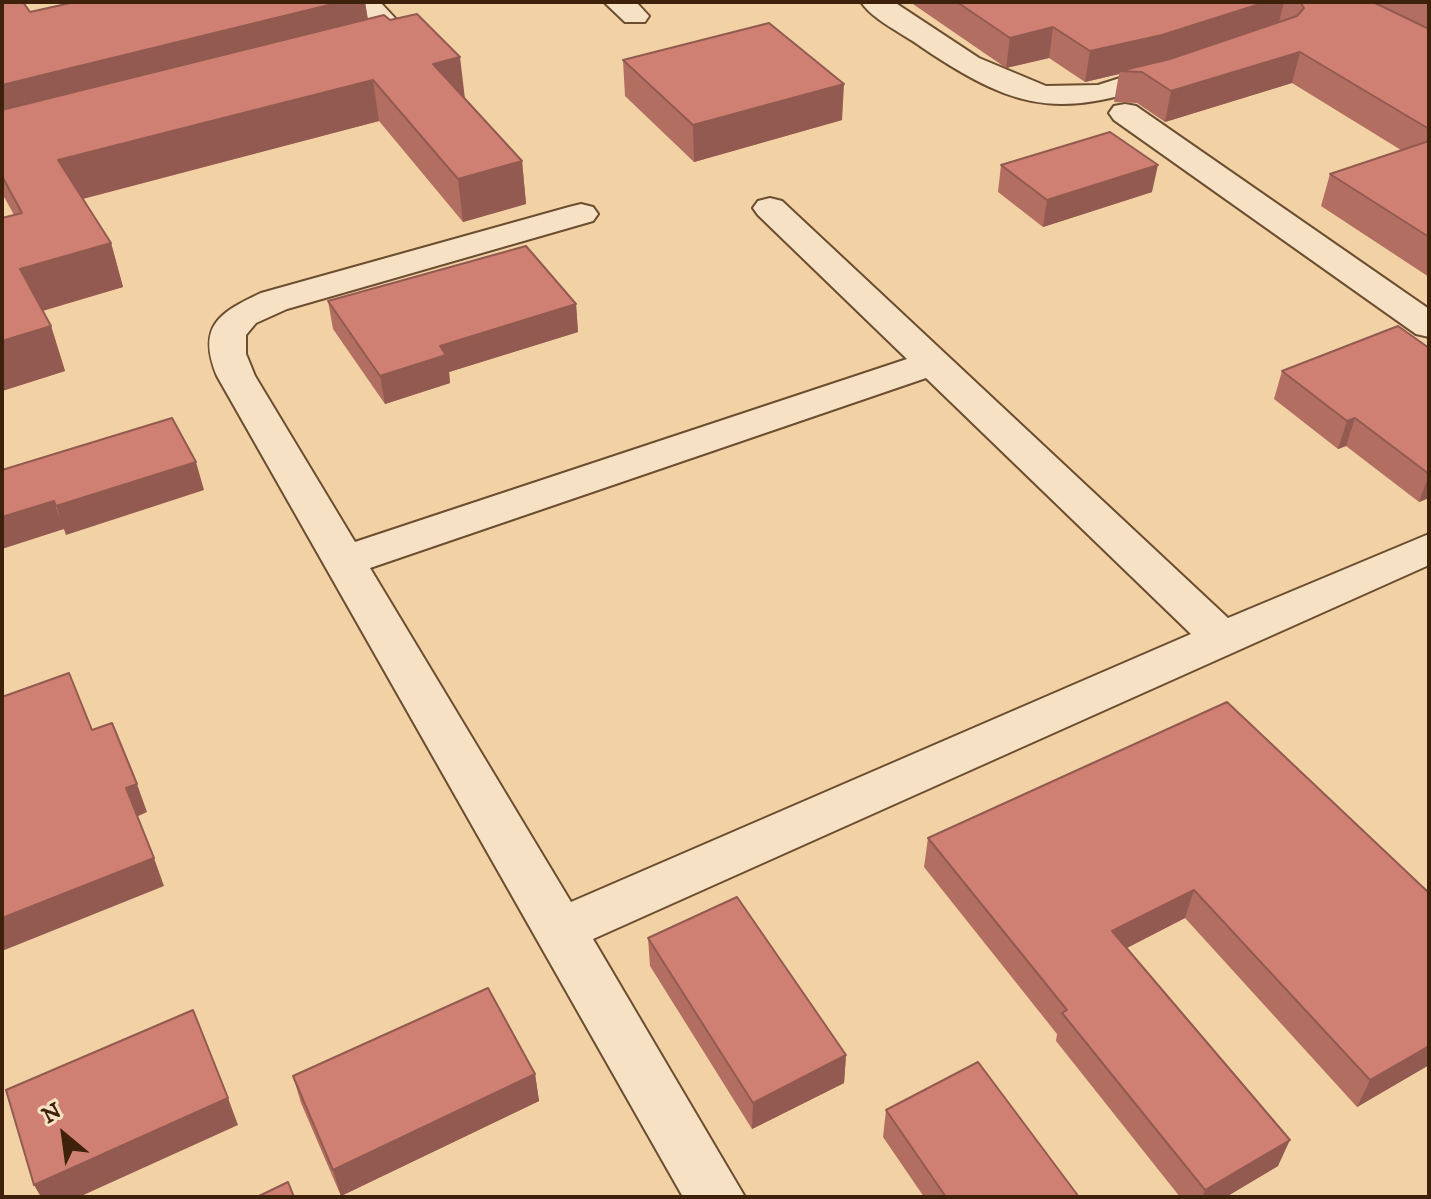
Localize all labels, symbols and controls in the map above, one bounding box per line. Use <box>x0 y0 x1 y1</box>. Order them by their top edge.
north arrow <box>24 1095 104 1175</box>
text: N <box>38 1097 67 1130</box>

